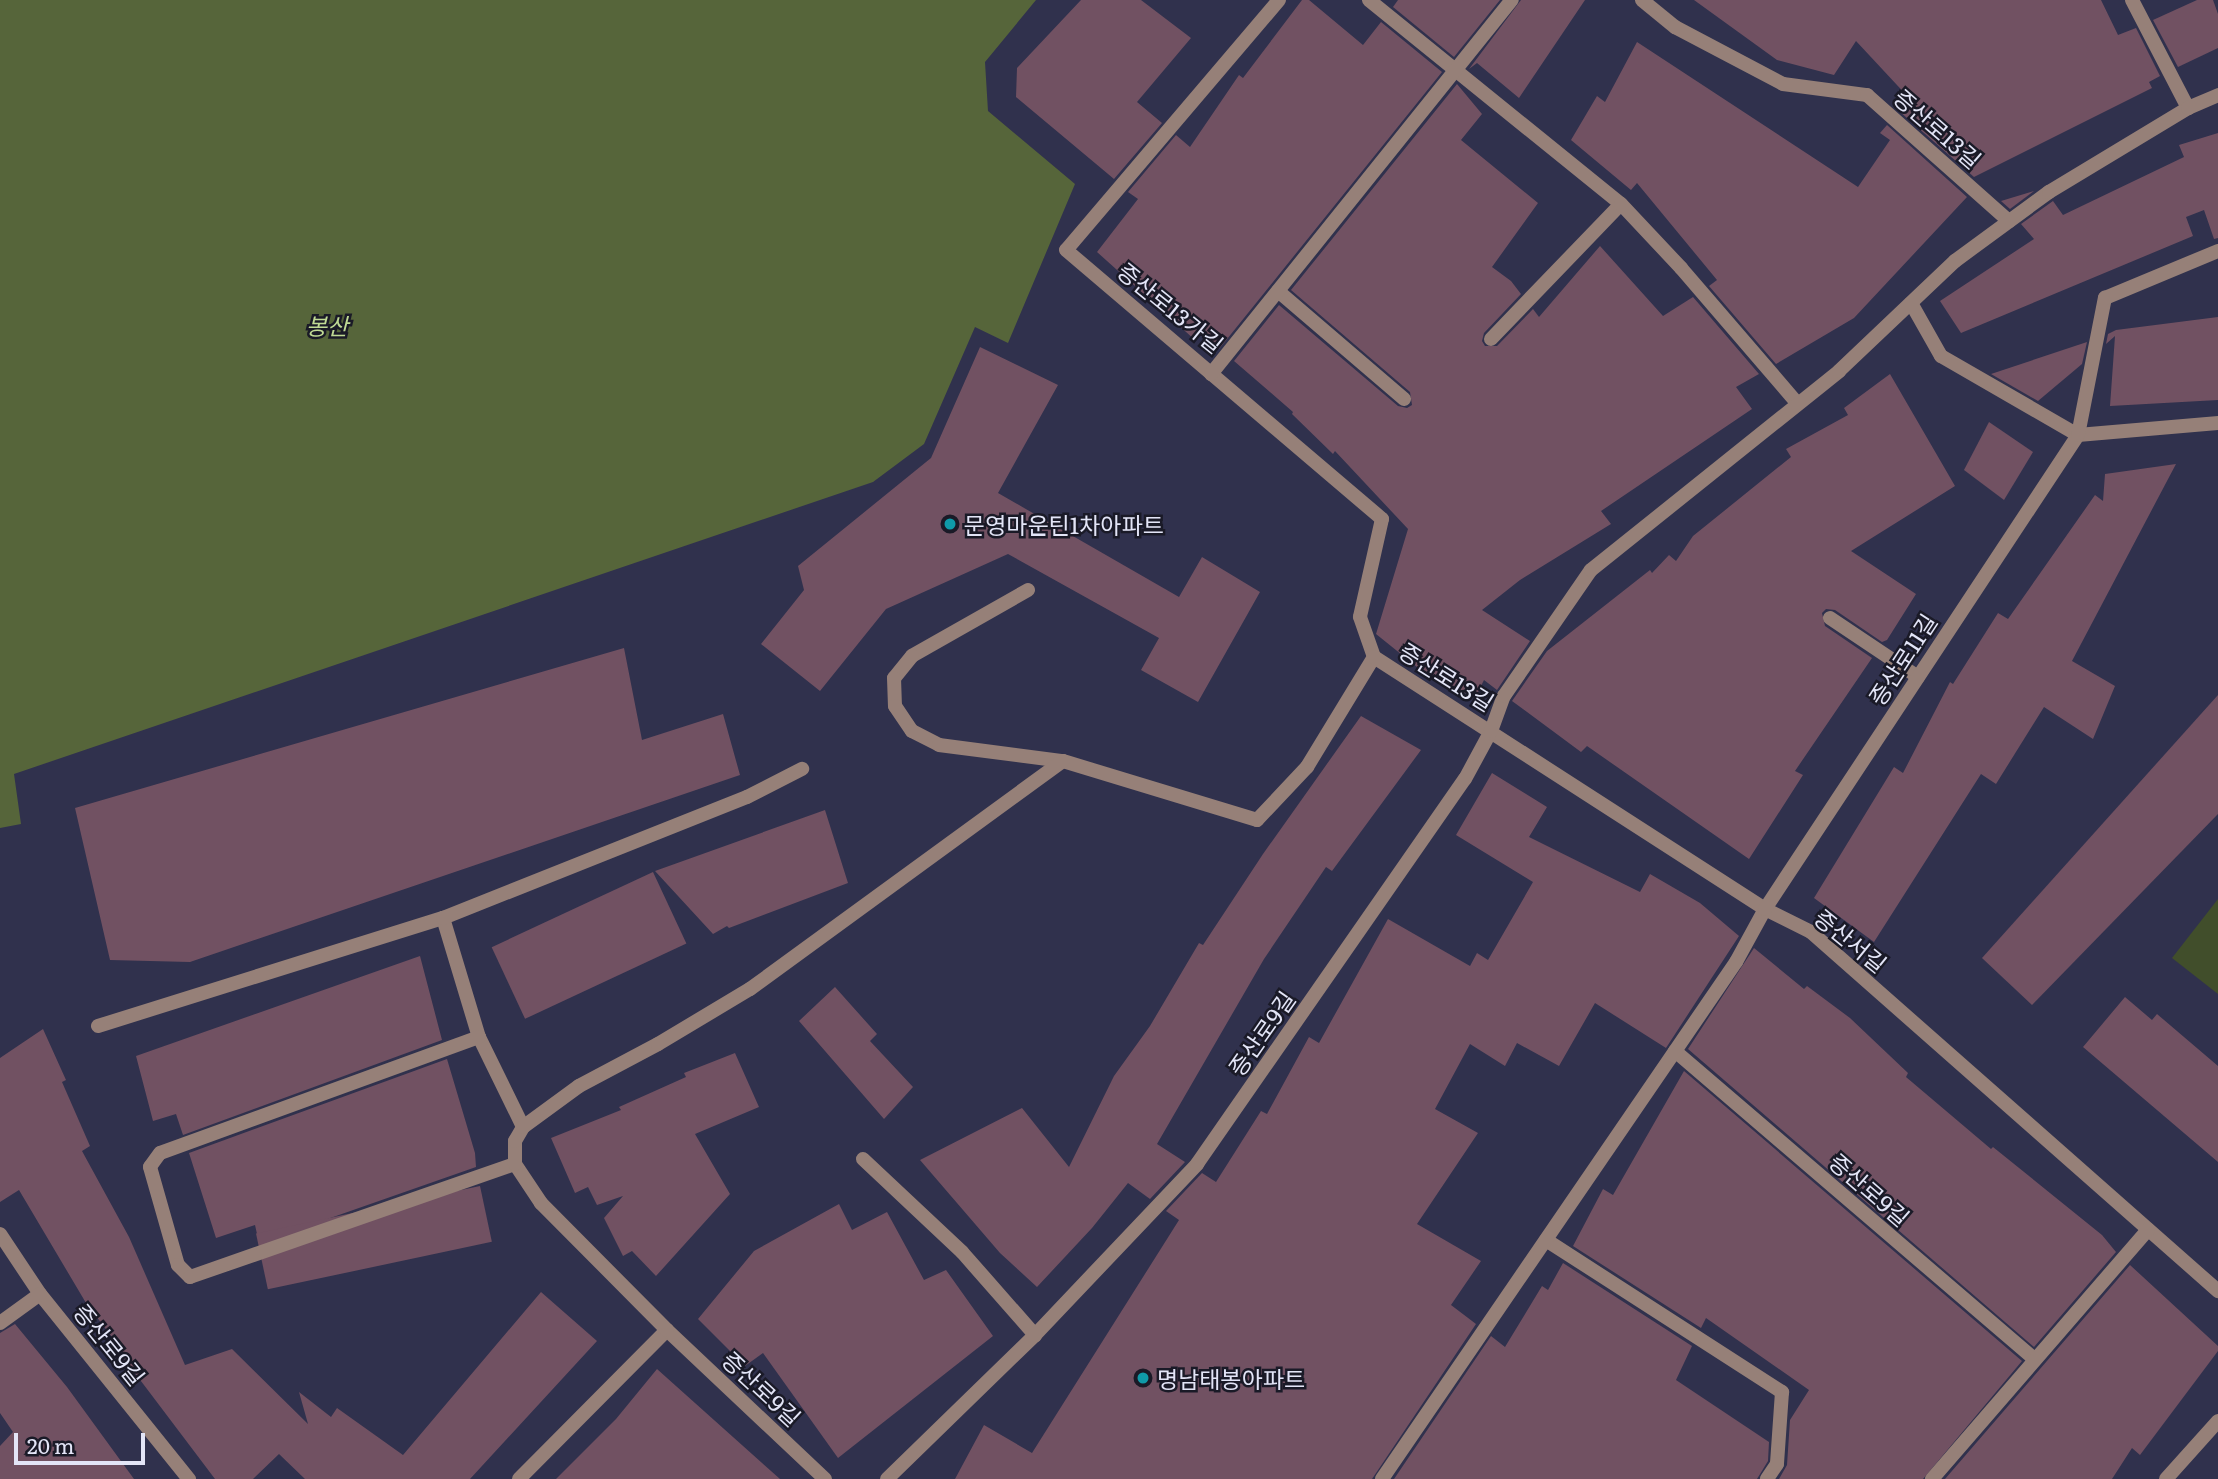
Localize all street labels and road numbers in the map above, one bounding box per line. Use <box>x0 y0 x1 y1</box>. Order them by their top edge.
street label: 증산로13길 <box>1889 83 1987 173</box>
street label: 증산로13가길 <box>1113 256 1229 358</box>
street label: 증산로11길 <box>1862 608 1942 710</box>
street label: 증산로13길 <box>1395 636 1499 716</box>
street label: 증산서길 <box>1809 903 1893 977</box>
street label: 증산로9길 <box>1222 985 1300 1081</box>
street label: 증산로9길 <box>1824 1147 1916 1231</box>
street label: 증산로9길 <box>69 1298 151 1390</box>
street label: 증산로9길 <box>717 1345 807 1431</box>

